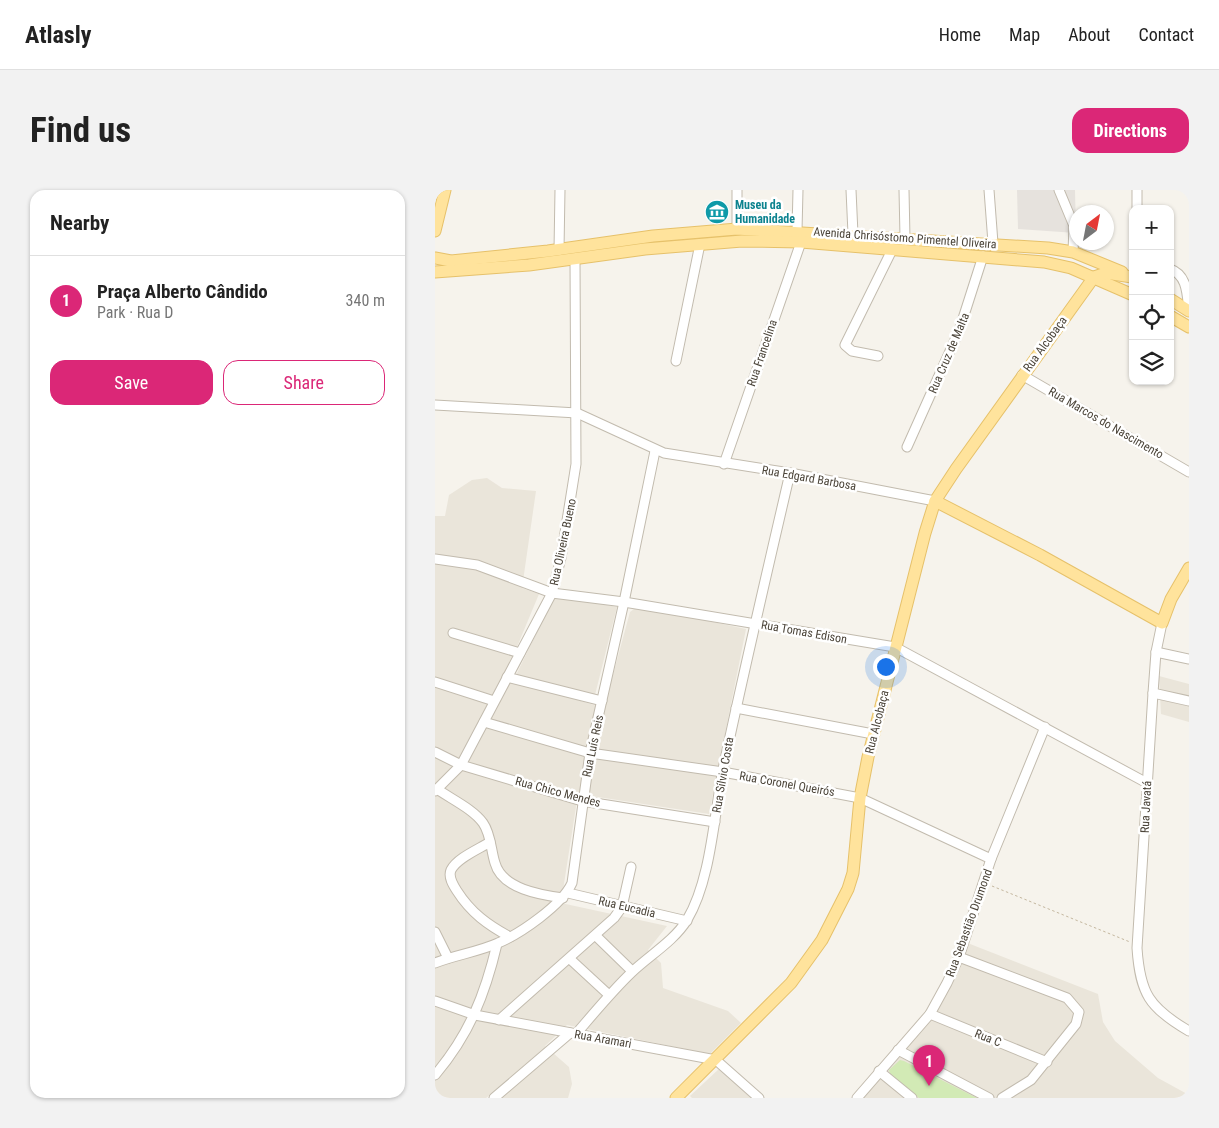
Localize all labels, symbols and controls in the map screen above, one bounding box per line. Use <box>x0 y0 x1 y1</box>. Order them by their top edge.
text: Atlasly <box>25 21 91 49</box>
text: Home <box>939 24 981 45</box>
text: Map <box>1009 24 1040 45</box>
text: About <box>1068 24 1110 45</box>
text: Contact <box>1138 24 1194 45</box>
button: Directions <box>1072 108 1189 153</box>
text: Find us <box>30 110 131 151</box>
place label: Museu da Humanidade <box>735 198 795 226</box>
museum icon: Museu da Humanidade <box>704 199 730 225</box>
north arrow <box>1069 205 1114 250</box>
map controls <box>1129 205 1174 385</box>
button: + <box>1129 205 1174 250</box>
text: Nearby <box>50 211 109 235</box>
street label: Avenida Chrisóstomo Pimentel Oliveira <box>813 225 997 251</box>
button: − <box>1129 250 1174 295</box>
text: Praça Alberto Cândido <box>97 280 268 303</box>
text: 1 <box>62 291 70 310</box>
text: 340 m <box>346 291 385 310</box>
button: locate <box>1129 295 1174 340</box>
text: Park · Rua D <box>97 303 173 322</box>
street label: Rua Cruz de Malta <box>926 310 972 395</box>
street label: Rua Alcobaça <box>1020 313 1070 374</box>
street label: Rua Francelina <box>744 318 780 388</box>
button: layers <box>1129 340 1174 385</box>
button: Save <box>50 360 213 405</box>
button: Share <box>223 360 385 405</box>
street label: Rua Marcos do Nascimento <box>1046 384 1166 462</box>
street label: Rua Edgard Barbosa <box>761 463 857 493</box>
street label: Rua Oliveira Bueno <box>547 497 579 587</box>
street label: Rua Tomas Edison <box>760 618 848 646</box>
your location <box>873 654 899 680</box>
street label: Rua Alcobaça <box>862 689 892 755</box>
street label: Rua Luís Reis <box>580 714 606 778</box>
street label: Rua Sílvio Costa <box>709 736 737 814</box>
street label: Rua Coronel Queirós <box>738 769 836 799</box>
street label: Rua Chico Mendes <box>514 774 602 810</box>
street label: Rua Javatá <box>1138 780 1154 833</box>
street label: Rua Sebastião Drumond <box>943 867 995 979</box>
street label: Rua Eucadia <box>597 894 657 920</box>
street label: Rua C <box>973 1026 1004 1050</box>
street label: Rua Aramari <box>573 1027 633 1051</box>
pin: 1 <box>913 1045 945 1086</box>

